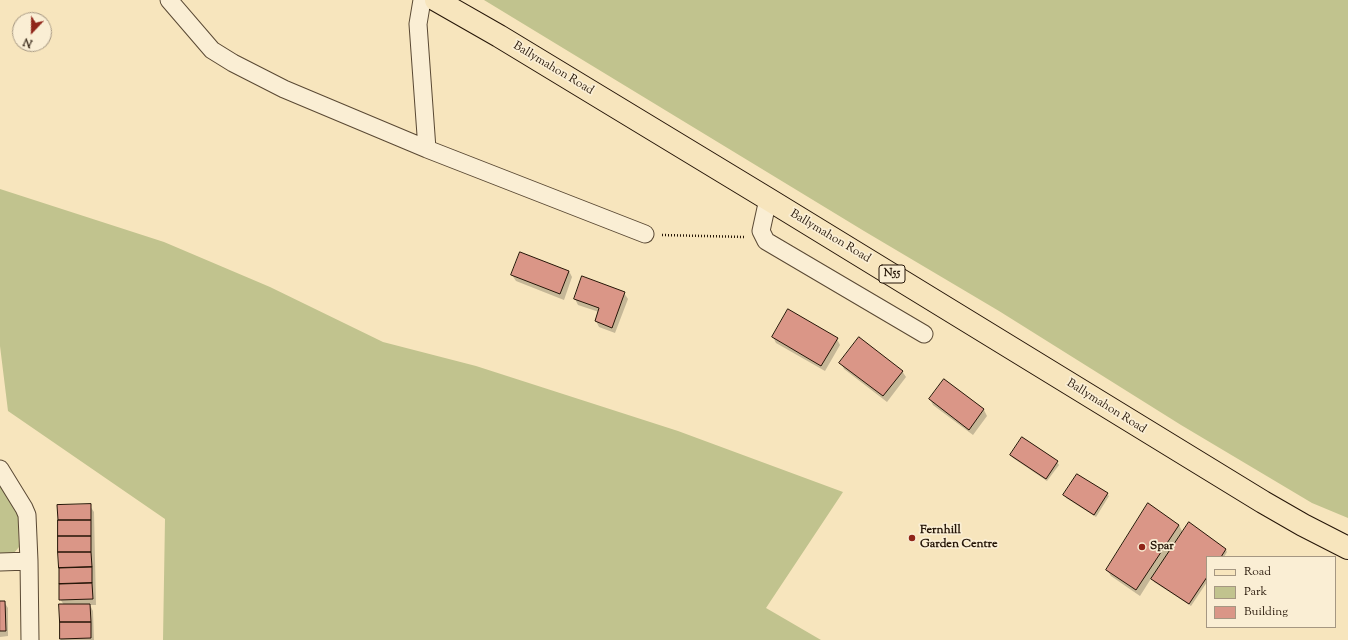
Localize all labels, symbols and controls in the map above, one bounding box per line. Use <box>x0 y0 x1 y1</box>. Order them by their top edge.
north arrow <box>12 12 52 52</box>
text: N <box>21 33 35 51</box>
street label: Ballymahon Road <box>510 39 596 99</box>
street label: Ballymahon Road <box>787 207 873 267</box>
road number: N55 <box>879 265 905 283</box>
street label: Ballymahon Road <box>1064 377 1148 437</box>
place label: Fernhill Garden Centre <box>920 524 998 552</box>
marker: Fernhill Garden Centre <box>907 533 917 543</box>
place label: Spar <box>1150 540 1174 554</box>
marker: Spar <box>1137 542 1147 552</box>
legend <box>1206 556 1336 628</box>
text: Road <box>1244 563 1271 581</box>
text: Park <box>1244 583 1267 601</box>
text: Building <box>1244 603 1288 621</box>

